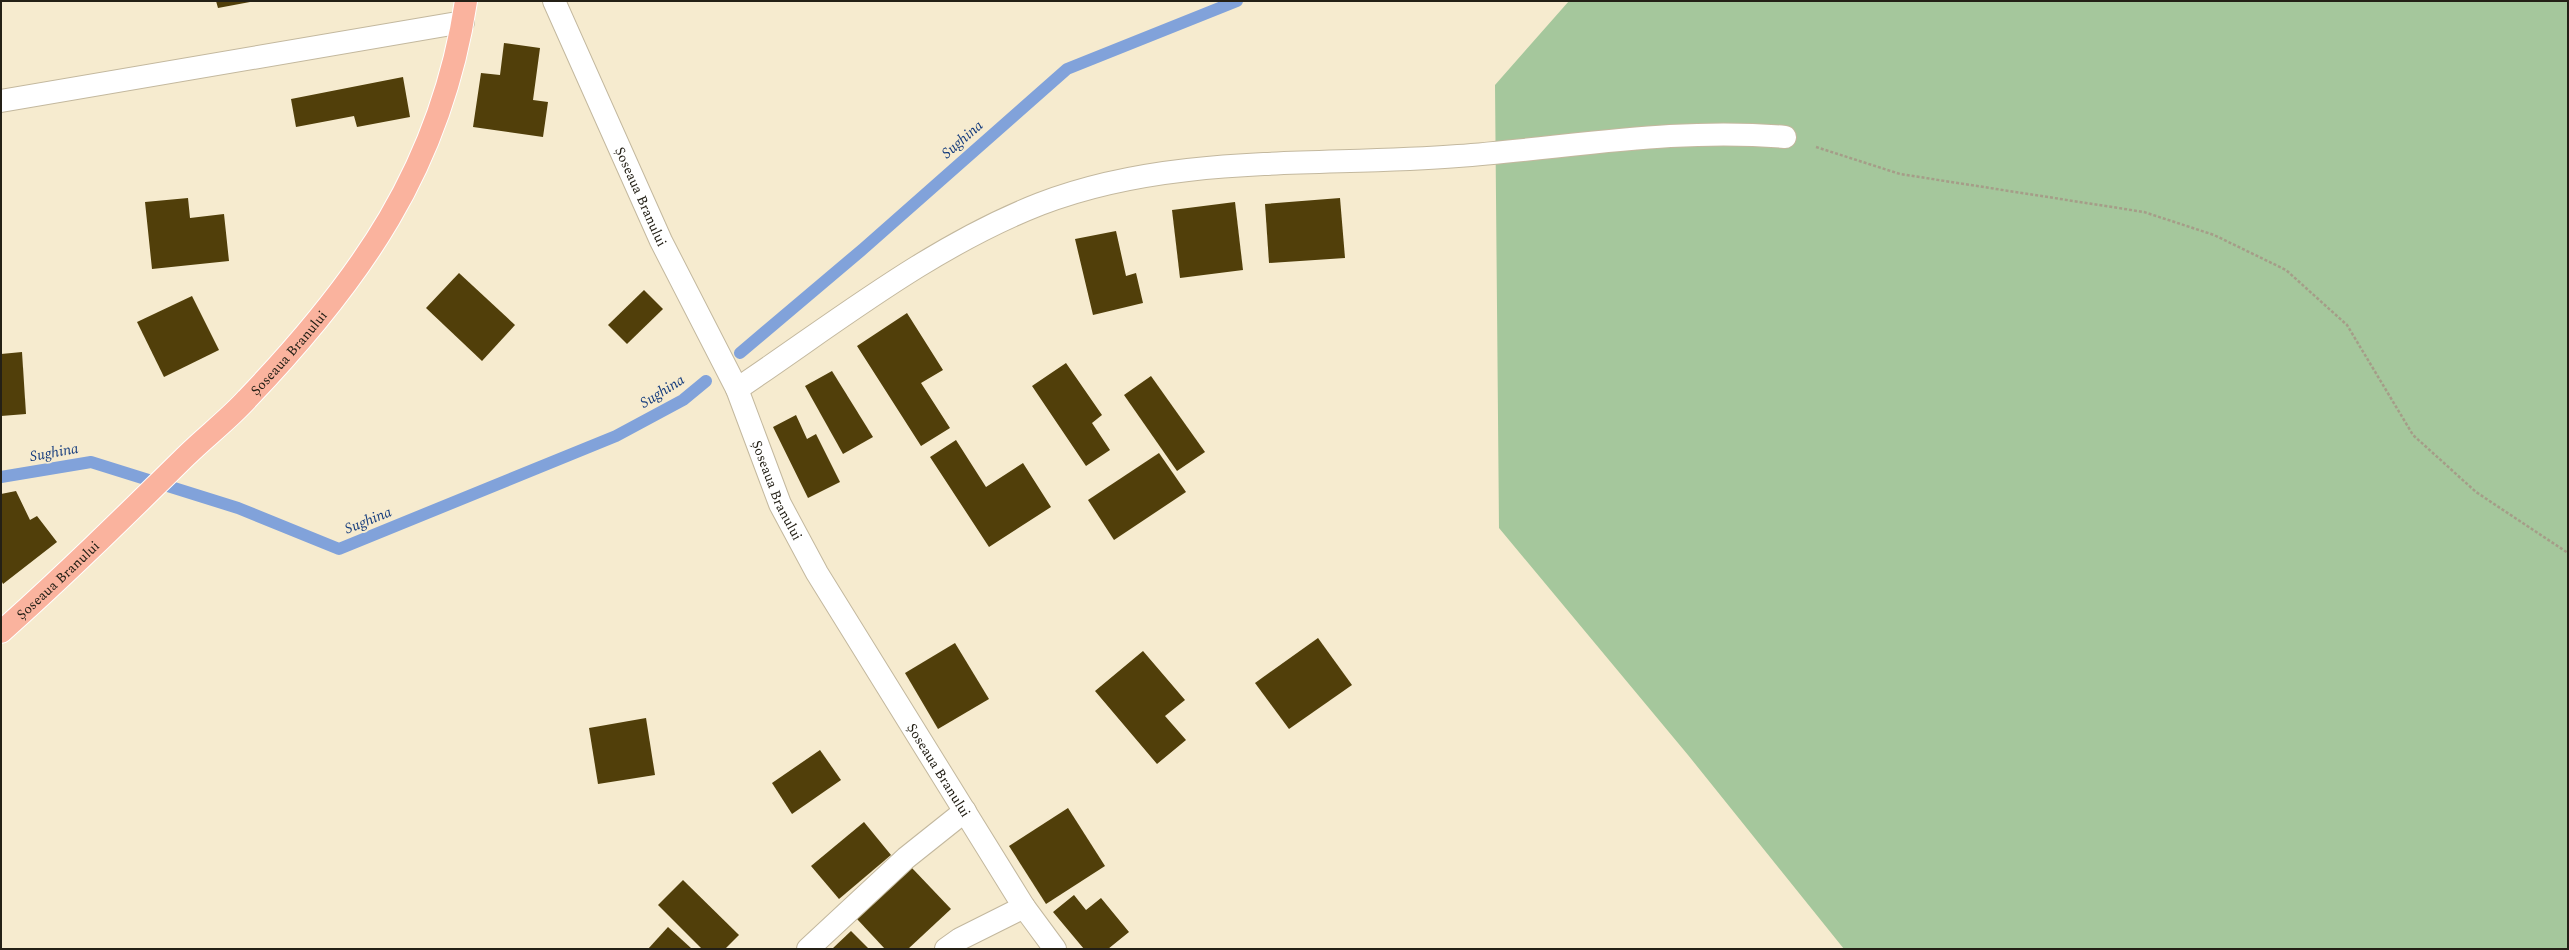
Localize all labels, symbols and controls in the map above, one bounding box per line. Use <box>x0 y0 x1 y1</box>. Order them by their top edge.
water label: Sughina <box>936 114 989 164</box>
street label: Șoseaua Branului <box>609 143 672 250</box>
street label: Șoseaua Branului <box>246 306 332 400</box>
water label: Sughina <box>635 368 690 414</box>
water label: Sughina <box>28 437 81 468</box>
street label: Șoseaua Branului <box>746 437 808 544</box>
water label: Sughina <box>341 500 396 540</box>
street label: Șoseaua Branului <box>12 536 104 625</box>
street label: Șoseaua Branului <box>901 719 976 821</box>

